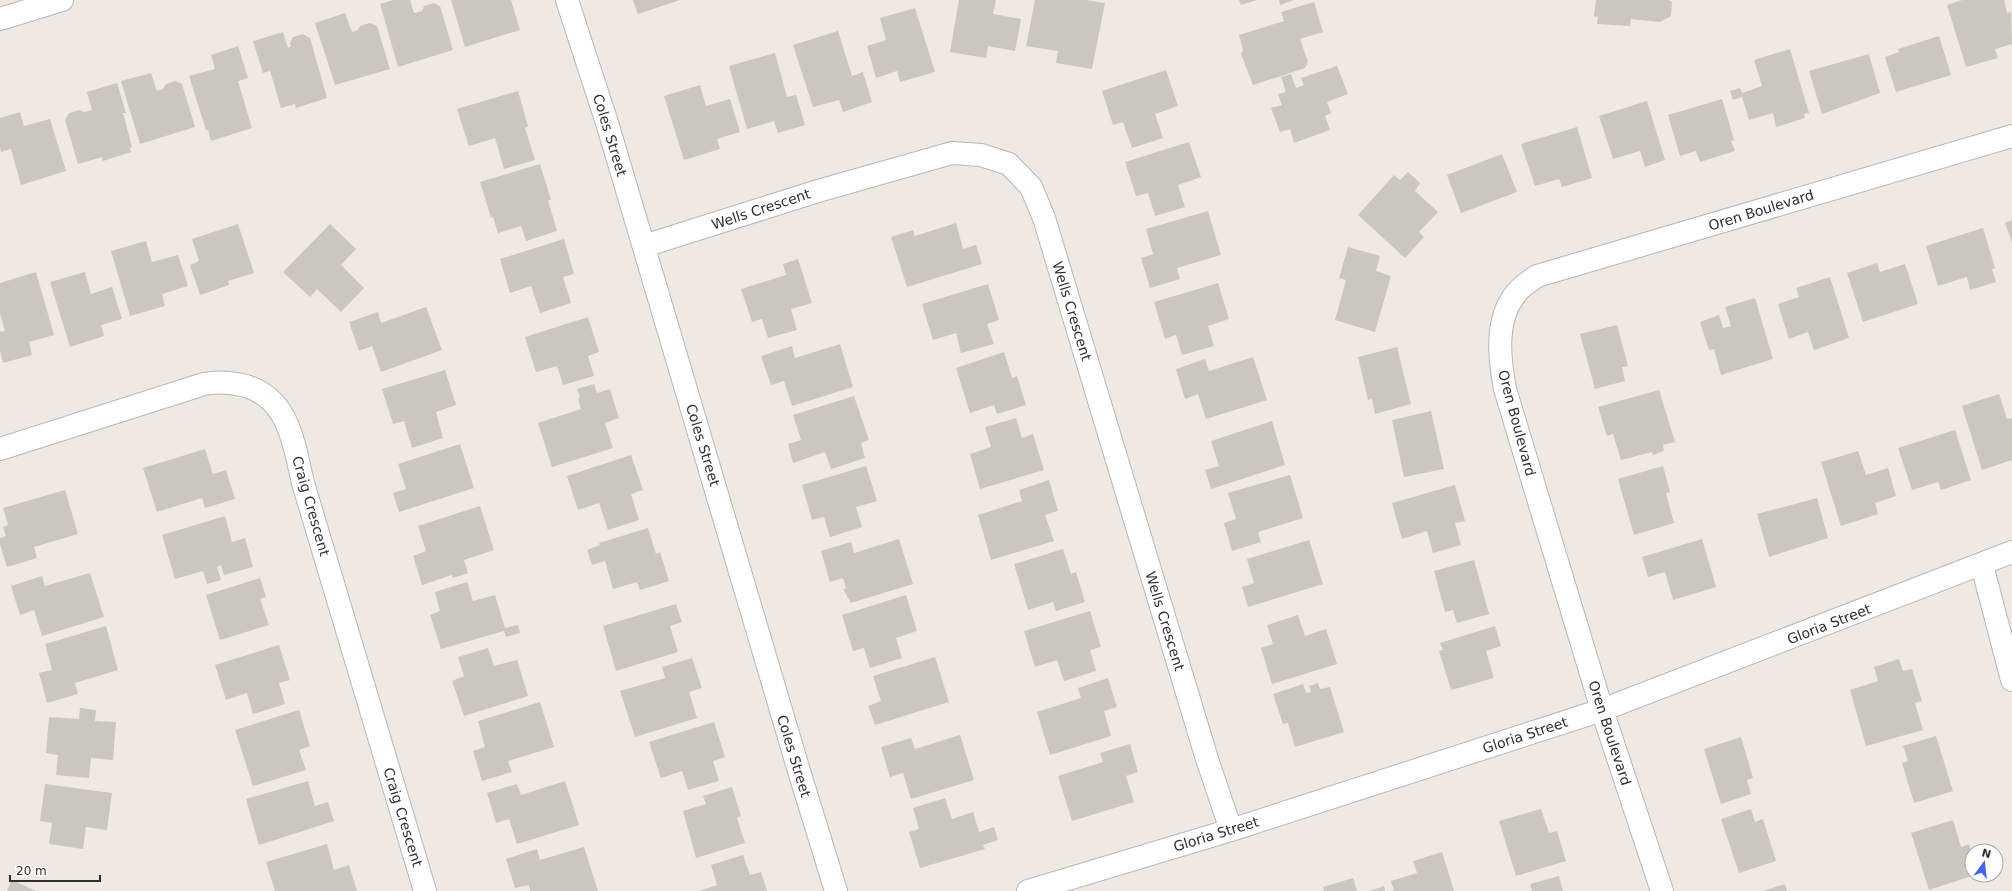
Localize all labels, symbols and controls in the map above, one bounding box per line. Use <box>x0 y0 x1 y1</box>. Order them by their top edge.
street label: Coles Street <box>590 92 630 179</box>
street label: Wells Crescent <box>710 185 813 233</box>
street label: Oren Boulevard <box>1706 186 1816 234</box>
street label: Wells Crescent <box>1049 259 1095 363</box>
street label: Oren Boulevard <box>1495 368 1539 478</box>
street label: Coles Street <box>683 402 723 489</box>
street label: Craig Crescent <box>289 454 333 558</box>
street label: Wells Crescent <box>1142 569 1188 673</box>
street label: Gloria Street <box>1785 600 1874 647</box>
street label: Oren Boulevard <box>1586 679 1634 787</box>
street label: Coles Street <box>774 713 814 800</box>
street label: Gloria Street <box>1480 714 1570 756</box>
street label: Craig Crescent <box>380 765 426 869</box>
street label: Gloria Street <box>1171 813 1261 855</box>
north arrow <box>1964 843 2004 883</box>
text: N <box>1980 846 1993 861</box>
scale bar <box>10 857 100 883</box>
text: 20 m <box>16 864 47 878</box>

